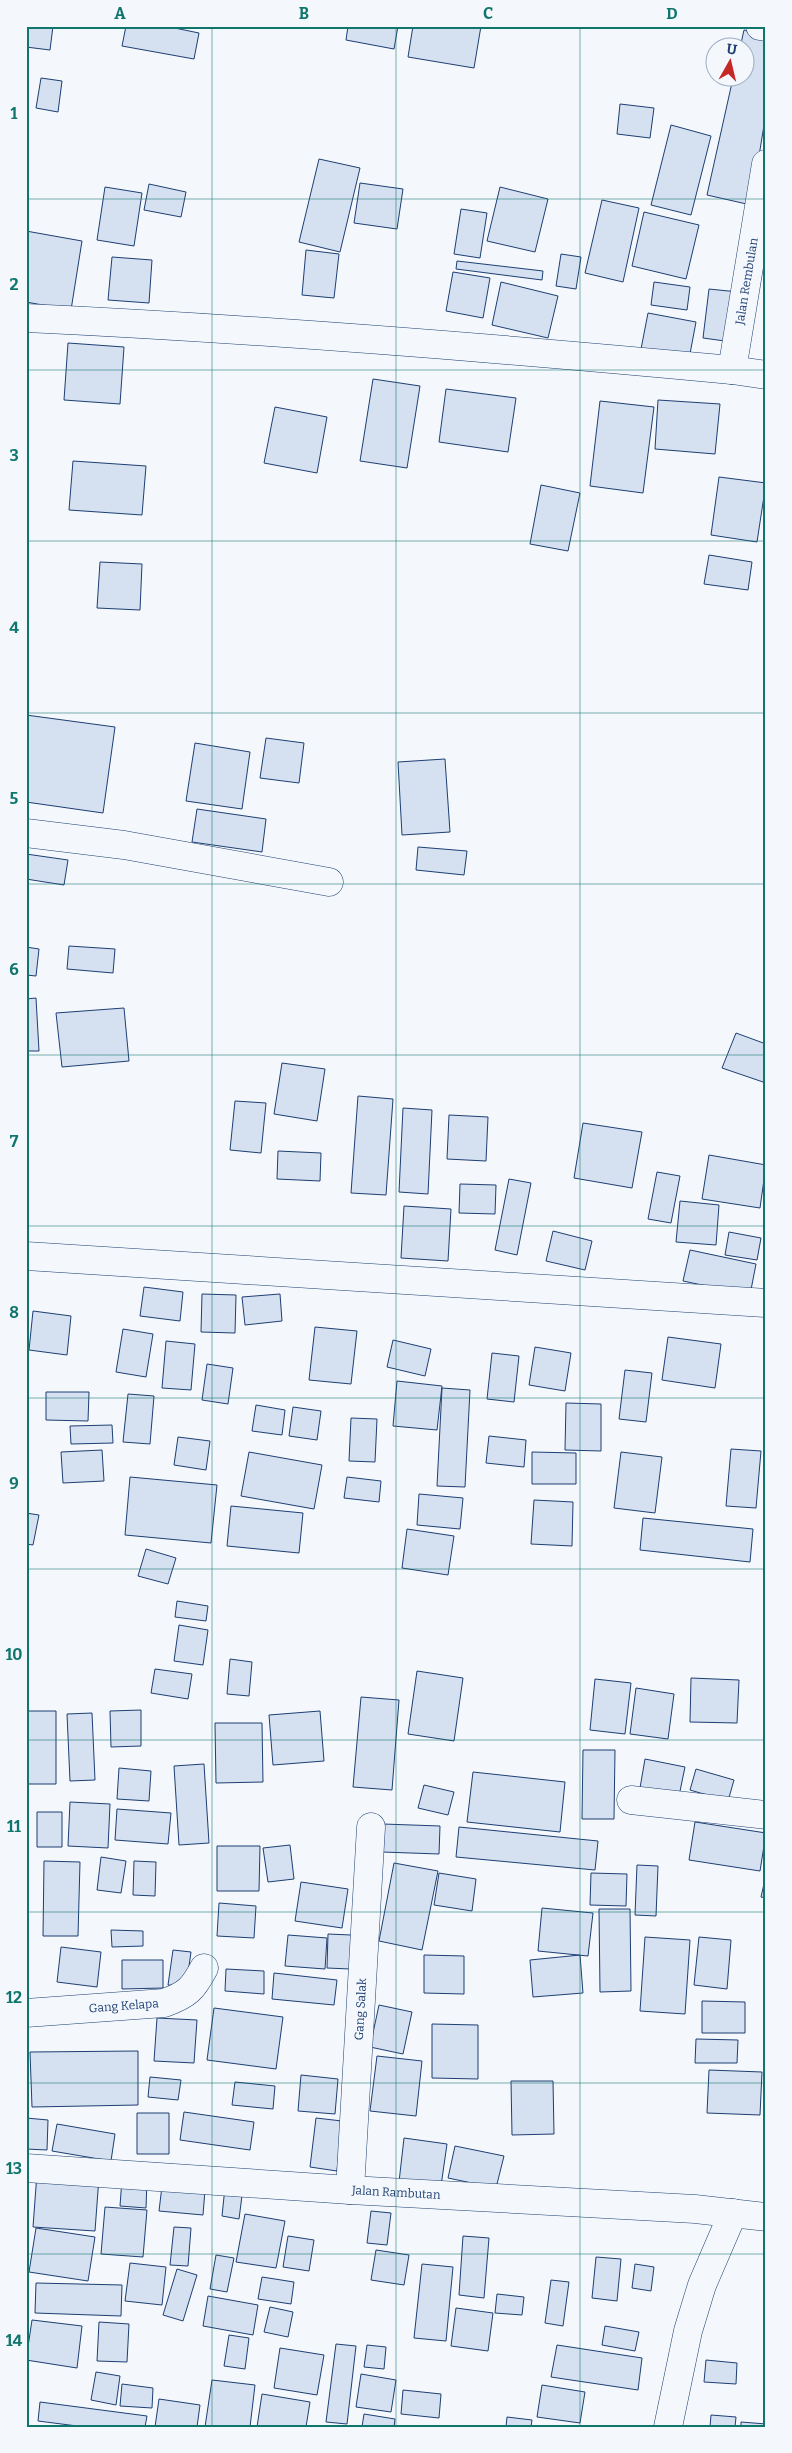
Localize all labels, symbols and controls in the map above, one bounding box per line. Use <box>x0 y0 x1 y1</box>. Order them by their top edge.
text: A <box>114 4 126 23</box>
text: B <box>299 4 309 23</box>
text: C <box>483 4 493 23</box>
text: D <box>666 4 678 23</box>
north arrow <box>704 38 754 88</box>
text: U <box>725 40 739 59</box>
text: 1 <box>11 104 18 123</box>
street label: Jalan Rembulan <box>732 236 761 327</box>
text: 2 <box>9 275 19 294</box>
text: 3 <box>9 446 19 465</box>
text: 4 <box>9 618 19 637</box>
text: 5 <box>10 789 19 808</box>
text: 6 <box>9 960 19 979</box>
text: 7 <box>10 1132 19 1151</box>
text: 8 <box>9 1303 19 1322</box>
text: 9 <box>9 1474 19 1493</box>
text: 10 <box>5 1645 23 1664</box>
text: 11 <box>7 1817 21 1836</box>
street label: Gang Salak <box>352 1978 369 2041</box>
text: 12 <box>6 1988 22 2007</box>
street label: Gang Kelapa <box>88 1996 160 2015</box>
text: 13 <box>6 2159 22 2178</box>
street label: Jalan Rambutan <box>350 2183 441 2202</box>
text: 14 <box>6 2331 23 2350</box>

